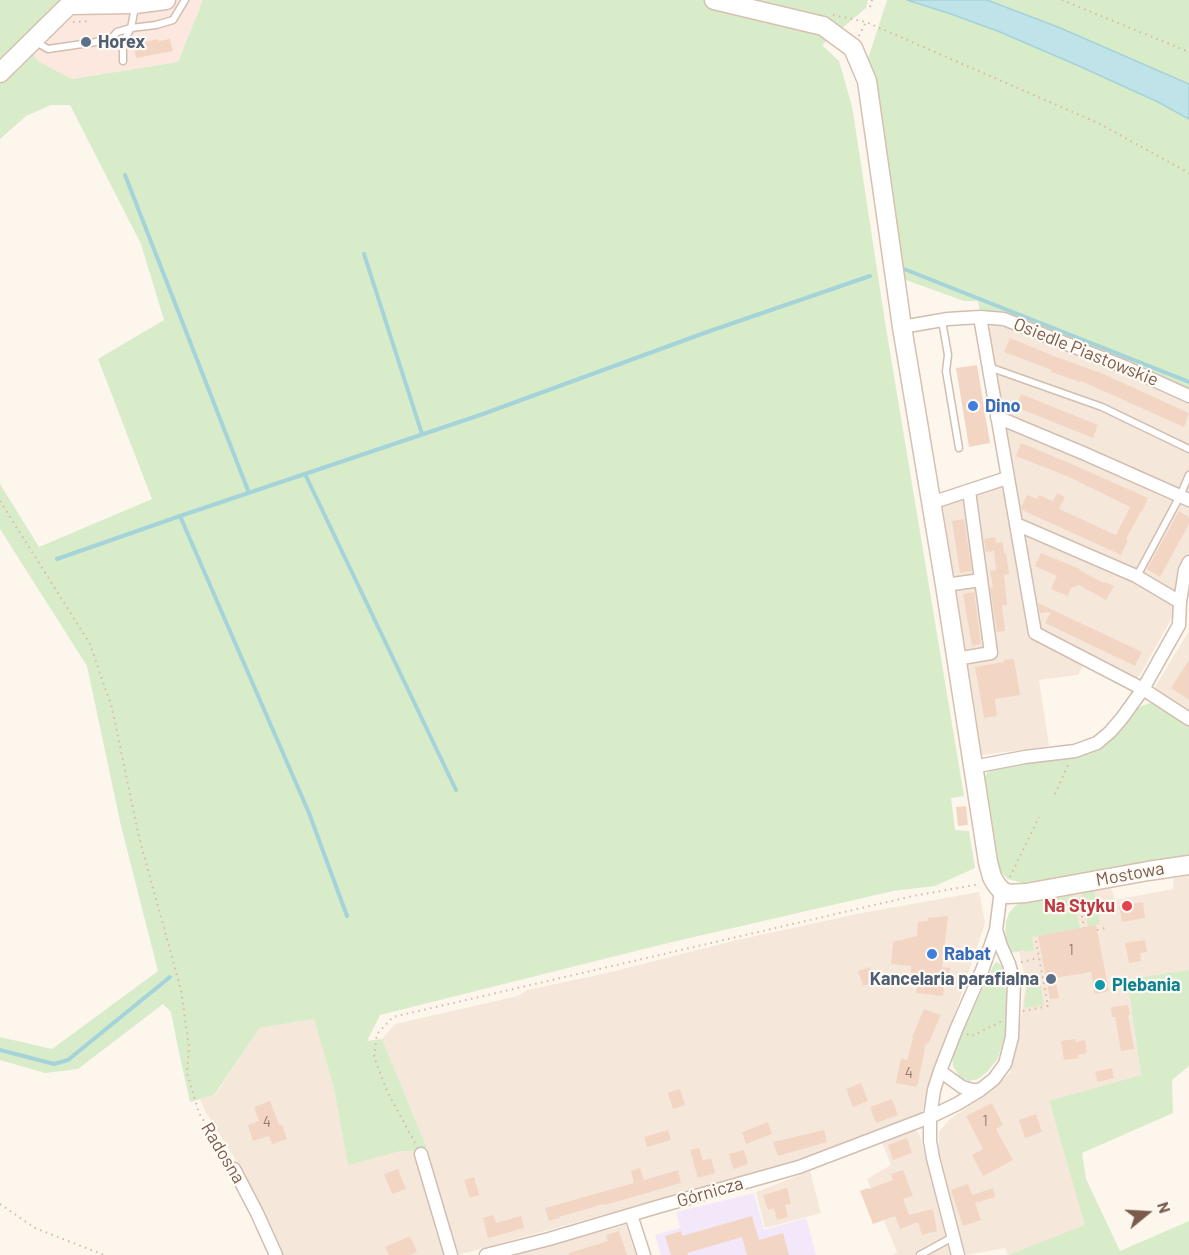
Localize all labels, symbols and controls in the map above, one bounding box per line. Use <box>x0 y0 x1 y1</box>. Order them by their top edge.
place label: Horex <box>98 31 145 53</box>
marker: Horex <box>79 35 93 49</box>
street label: Osiedle Piastowskie <box>1010 313 1162 391</box>
place label: Dino <box>985 395 1021 417</box>
marker: Dino <box>966 399 980 413</box>
street label: Mostowa <box>1094 857 1166 891</box>
place label: Na Styku <box>1044 895 1115 917</box>
marker: Na Styku <box>1120 899 1134 913</box>
house number: 1 <box>1068 941 1074 959</box>
place label: Rabat <box>944 943 991 965</box>
marker: Rabat <box>925 947 939 961</box>
place label: Kancelaria parafialna <box>870 968 1039 990</box>
marker: Kancelaria parafialna <box>1044 972 1058 986</box>
place label: Plebania <box>1112 974 1181 996</box>
marker: Plebania <box>1093 978 1107 992</box>
house number: 4 <box>905 1064 913 1082</box>
house number: 1 <box>982 1112 988 1130</box>
house number: 4 <box>263 1113 271 1131</box>
street label: Radosna <box>196 1119 250 1187</box>
street label: Górnicza <box>674 1172 746 1212</box>
north arrow <box>1117 1183 1177 1243</box>
text: N <box>1154 1199 1175 1215</box>

